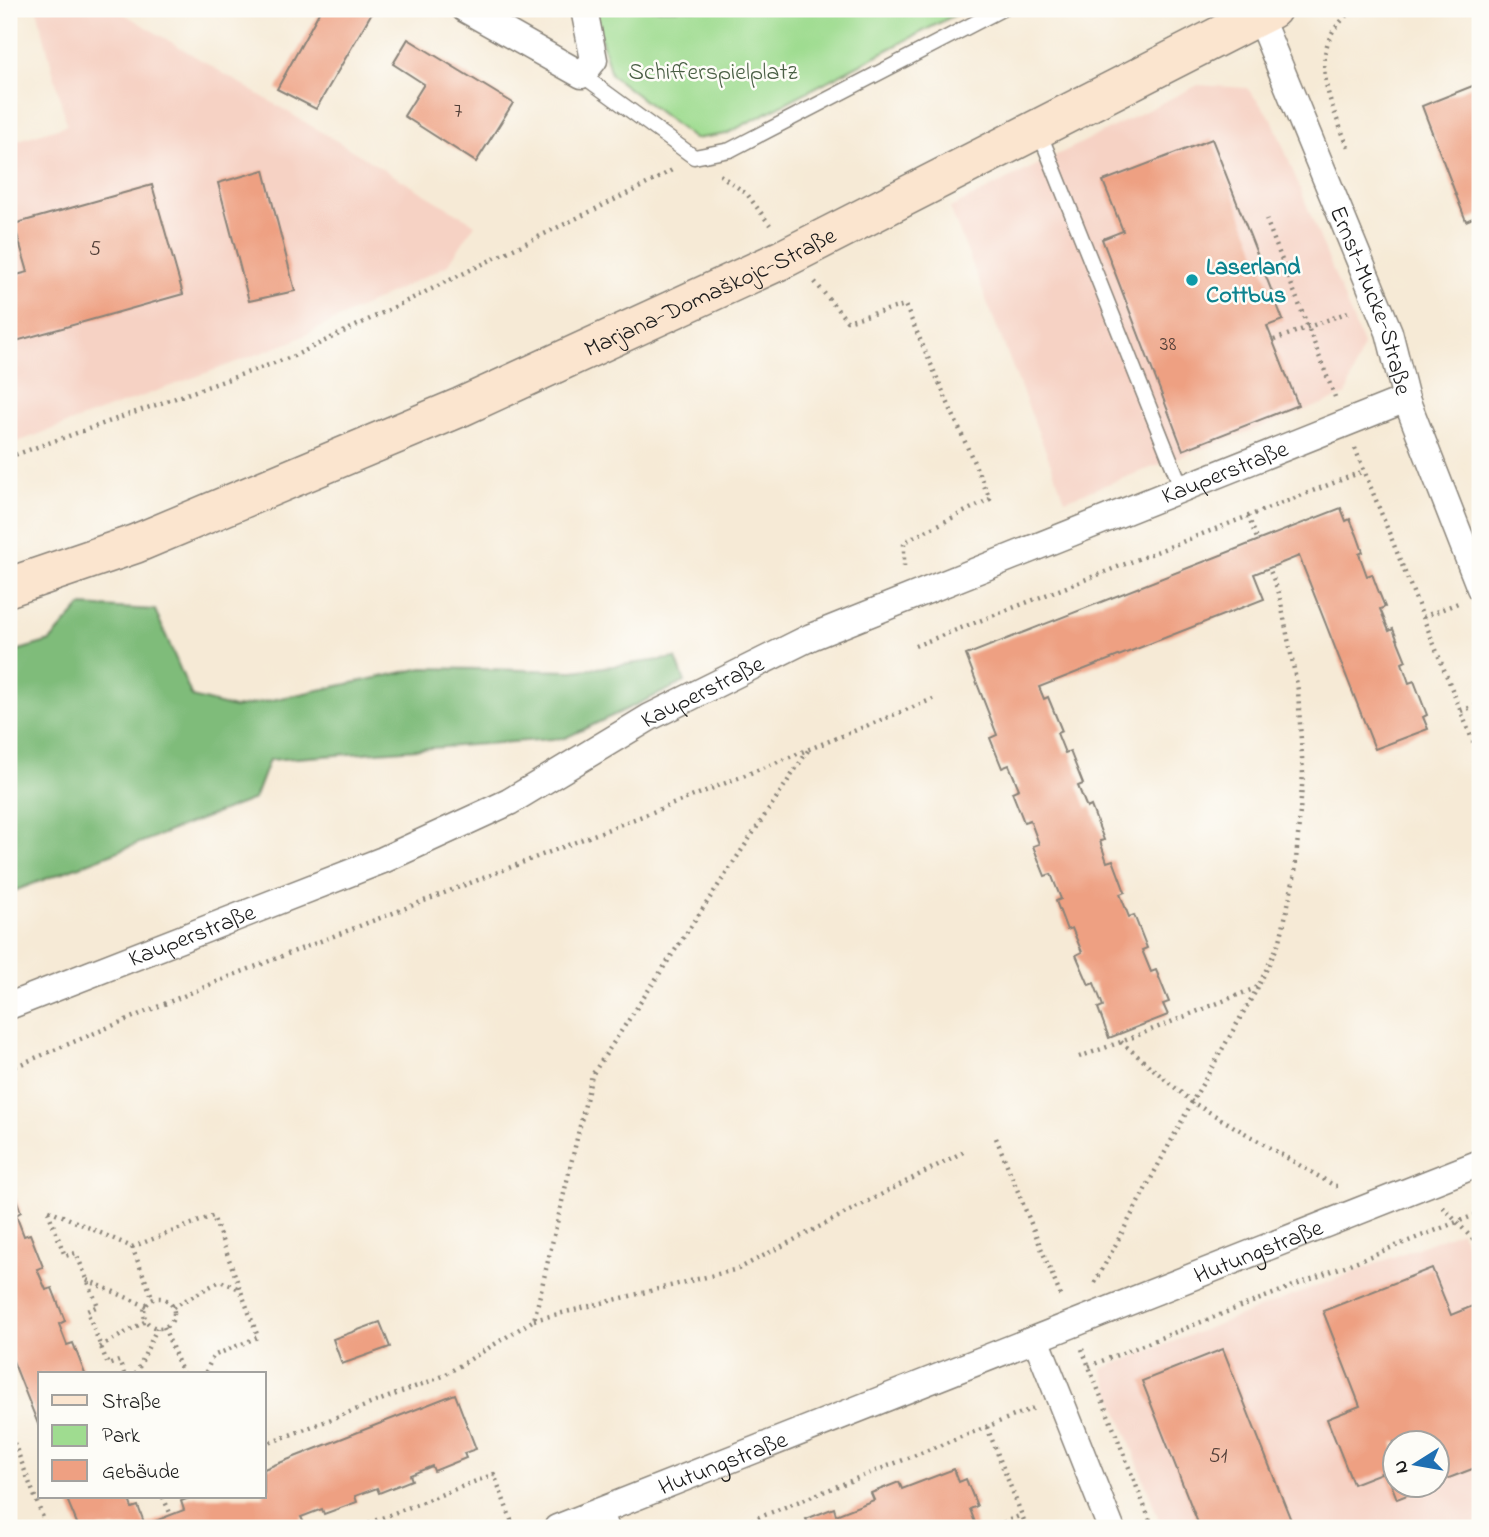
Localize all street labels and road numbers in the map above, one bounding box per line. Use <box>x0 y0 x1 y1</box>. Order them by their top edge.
street label: Ernst-Mucke-Straße <box>1319 201 1419 399</box>
street label: Marjana-Domaškojc-Straße <box>579 219 843 368</box>
street label: Kauperstraße <box>1157 433 1294 515</box>
street label: Kauperstraße <box>635 648 771 739</box>
street label: Kauperstraße <box>124 896 261 978</box>
street label: Hutungstraße <box>1189 1212 1329 1294</box>
street label: Hutungstraße <box>654 1423 793 1506</box>

